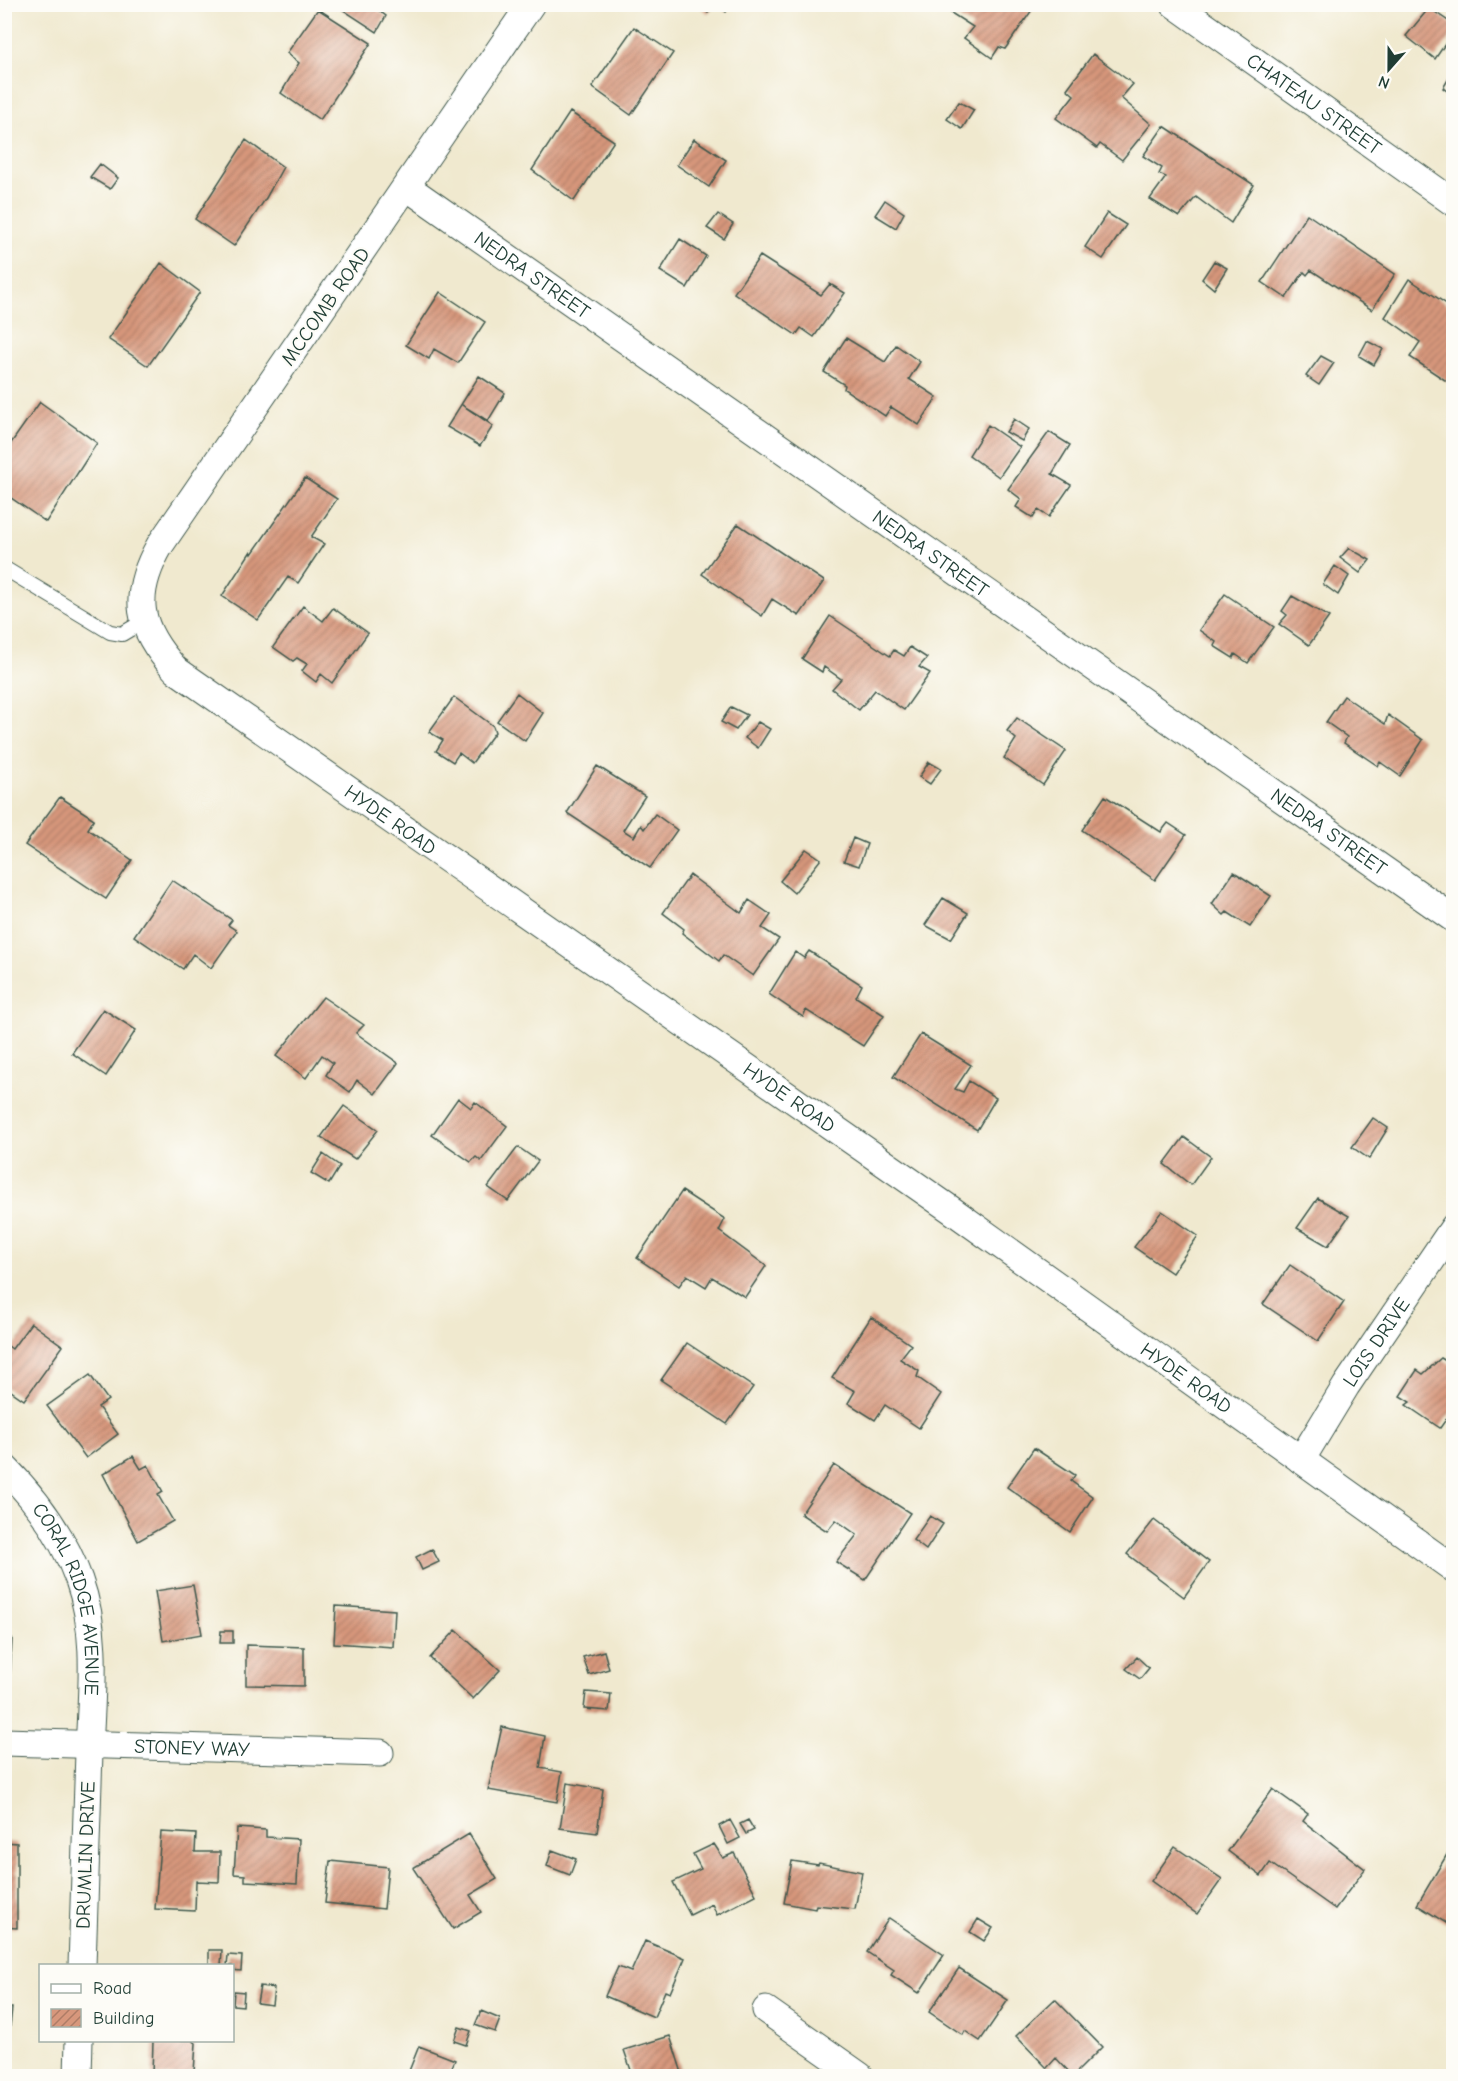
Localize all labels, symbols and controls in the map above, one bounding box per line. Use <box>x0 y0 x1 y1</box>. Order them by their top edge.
north arrow <box>1359 39 1419 99</box>
street label: CHATEAU STREET <box>1242 48 1386 160</box>
text: N <box>1376 72 1392 92</box>
street label: NEDRA STREET <box>470 227 595 324</box>
street label: MCCOMB ROAD <box>276 243 375 370</box>
street label: NEDRA STREET <box>868 505 993 602</box>
street label: HYDE ROAD <box>340 780 441 860</box>
street label: NEDRA STREET <box>1266 784 1392 881</box>
street label: HYDE ROAD <box>739 1058 840 1138</box>
street label: LOIS DRIVE <box>1338 1293 1415 1391</box>
street label: HYDE ROAD <box>1136 1338 1236 1419</box>
street label: CORAL RIDGE AVENUE <box>27 1498 103 1696</box>
street label: STONEY WAY <box>134 1735 250 1761</box>
street label: DRUMLIN DRIVE <box>71 1781 100 1929</box>
legend <box>39 1964 234 2042</box>
text: Road <box>93 1978 132 1999</box>
text: Building <box>93 2008 155 2029</box>

